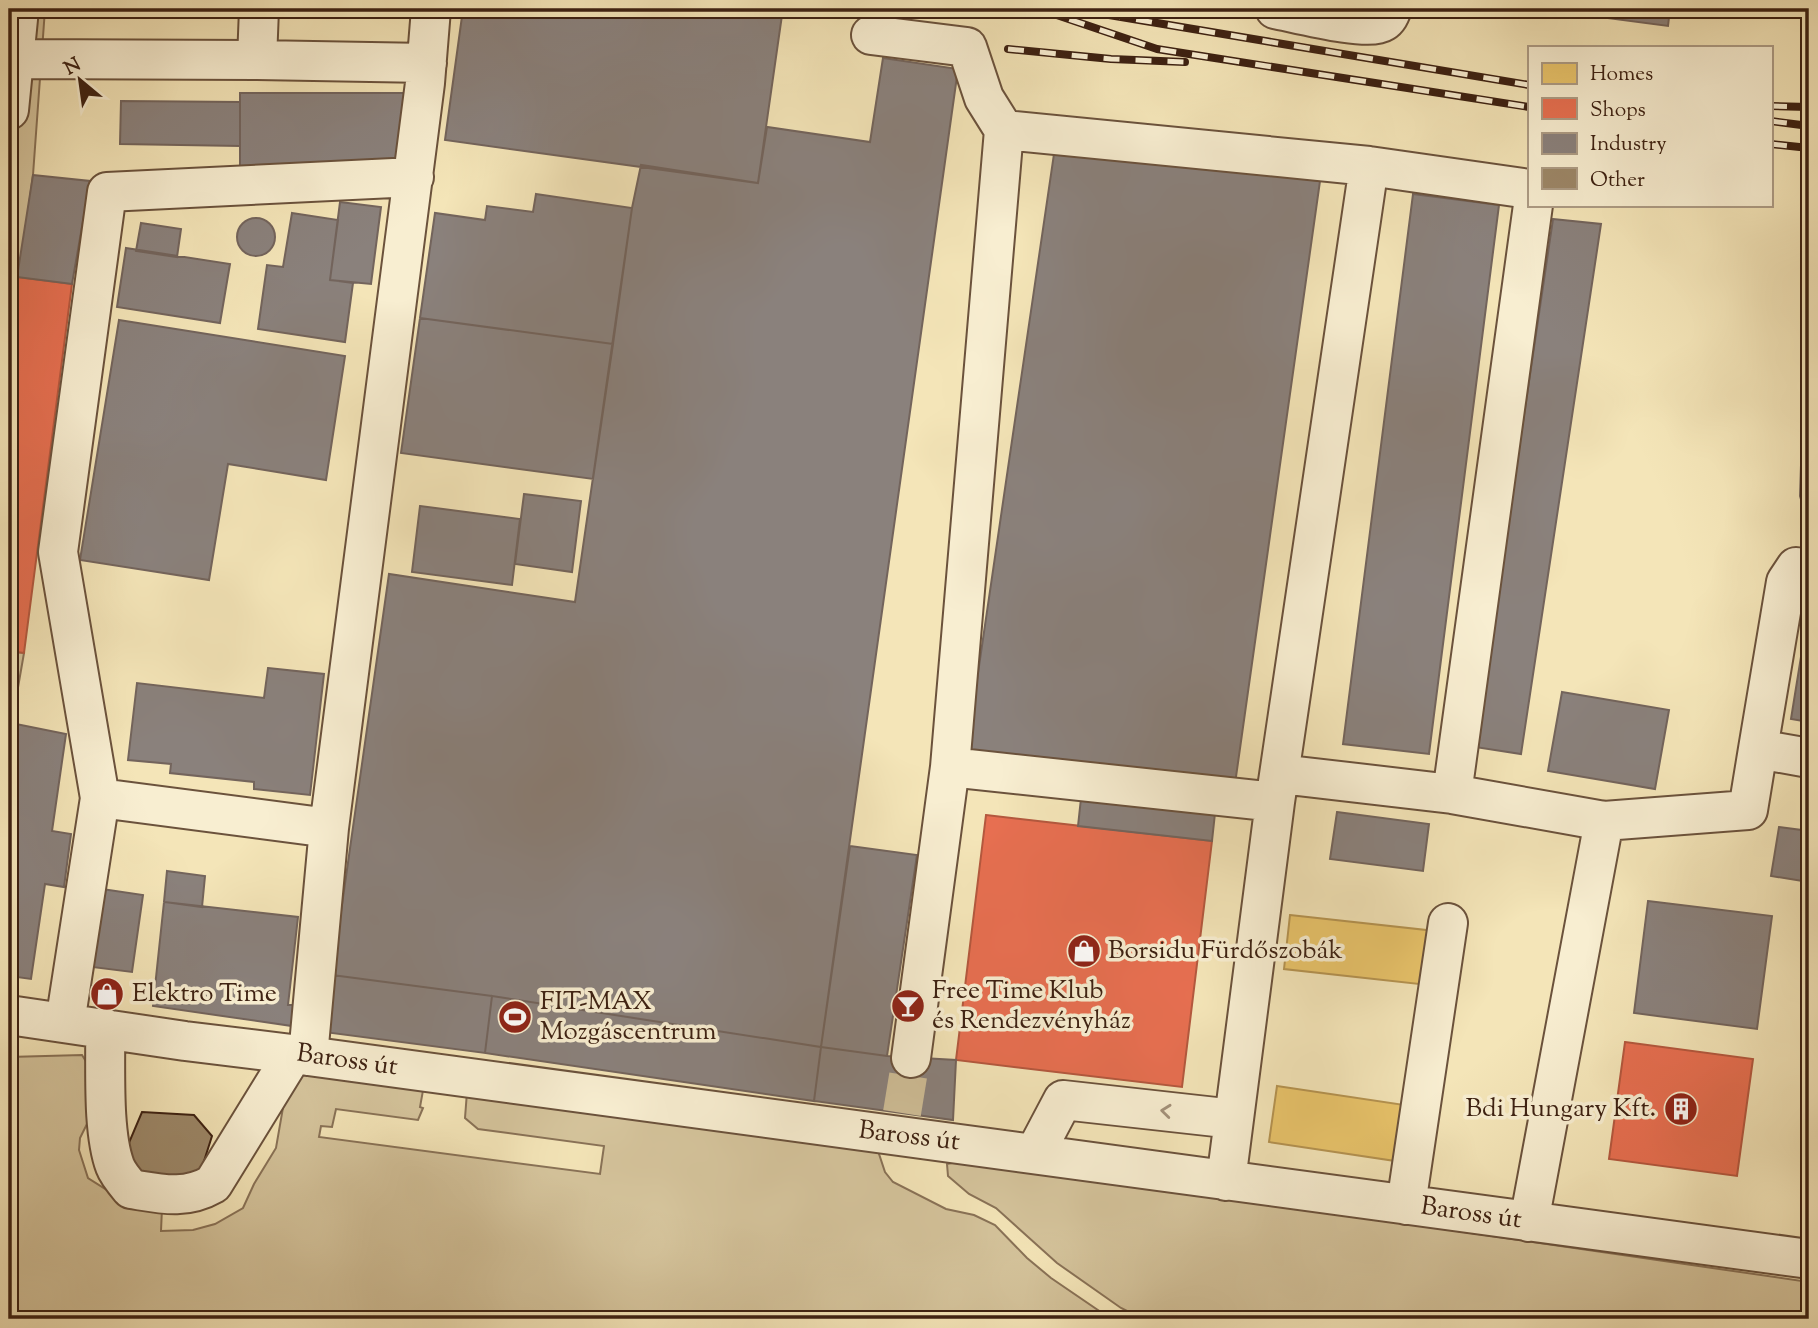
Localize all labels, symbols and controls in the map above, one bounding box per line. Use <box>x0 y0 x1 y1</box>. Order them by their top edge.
north arrow <box>46 46 116 116</box>
legend <box>1528 46 1772 206</box>
text: N <box>60 52 86 83</box>
text: Homes <box>1590 60 1653 90</box>
text: Shops <box>1590 96 1646 126</box>
text: Industry <box>1590 130 1667 160</box>
text: Other <box>1590 166 1645 196</box>
shop icon: Borsidu Fürdőszobák <box>1065 932 1103 970</box>
place label: Borsidu Fürdőszobák <box>1108 933 1343 970</box>
place label: Free Time Klub és Rendezvényház <box>932 973 1131 1040</box>
shop icon: Elektro Time <box>88 975 126 1013</box>
place label: Elektro Time <box>132 976 277 1013</box>
place label: FIT-MAX Mozgáscentrum <box>540 984 717 1051</box>
bar icon: Free Time Klub és Rendezvényház <box>889 987 927 1025</box>
sports icon: FIT-MAX Mozgáscentrum <box>496 998 534 1036</box>
street label: Baross út <box>294 1036 400 1086</box>
building icon: Bdi Hungary Kft. <box>1662 1090 1700 1128</box>
place label: Bdi Hungary Kft. <box>1466 1091 1656 1128</box>
one-way arrow <box>1160 1104 1172 1119</box>
street label: Baross út <box>856 1112 962 1162</box>
street label: Baross út <box>1418 1189 1524 1239</box>

